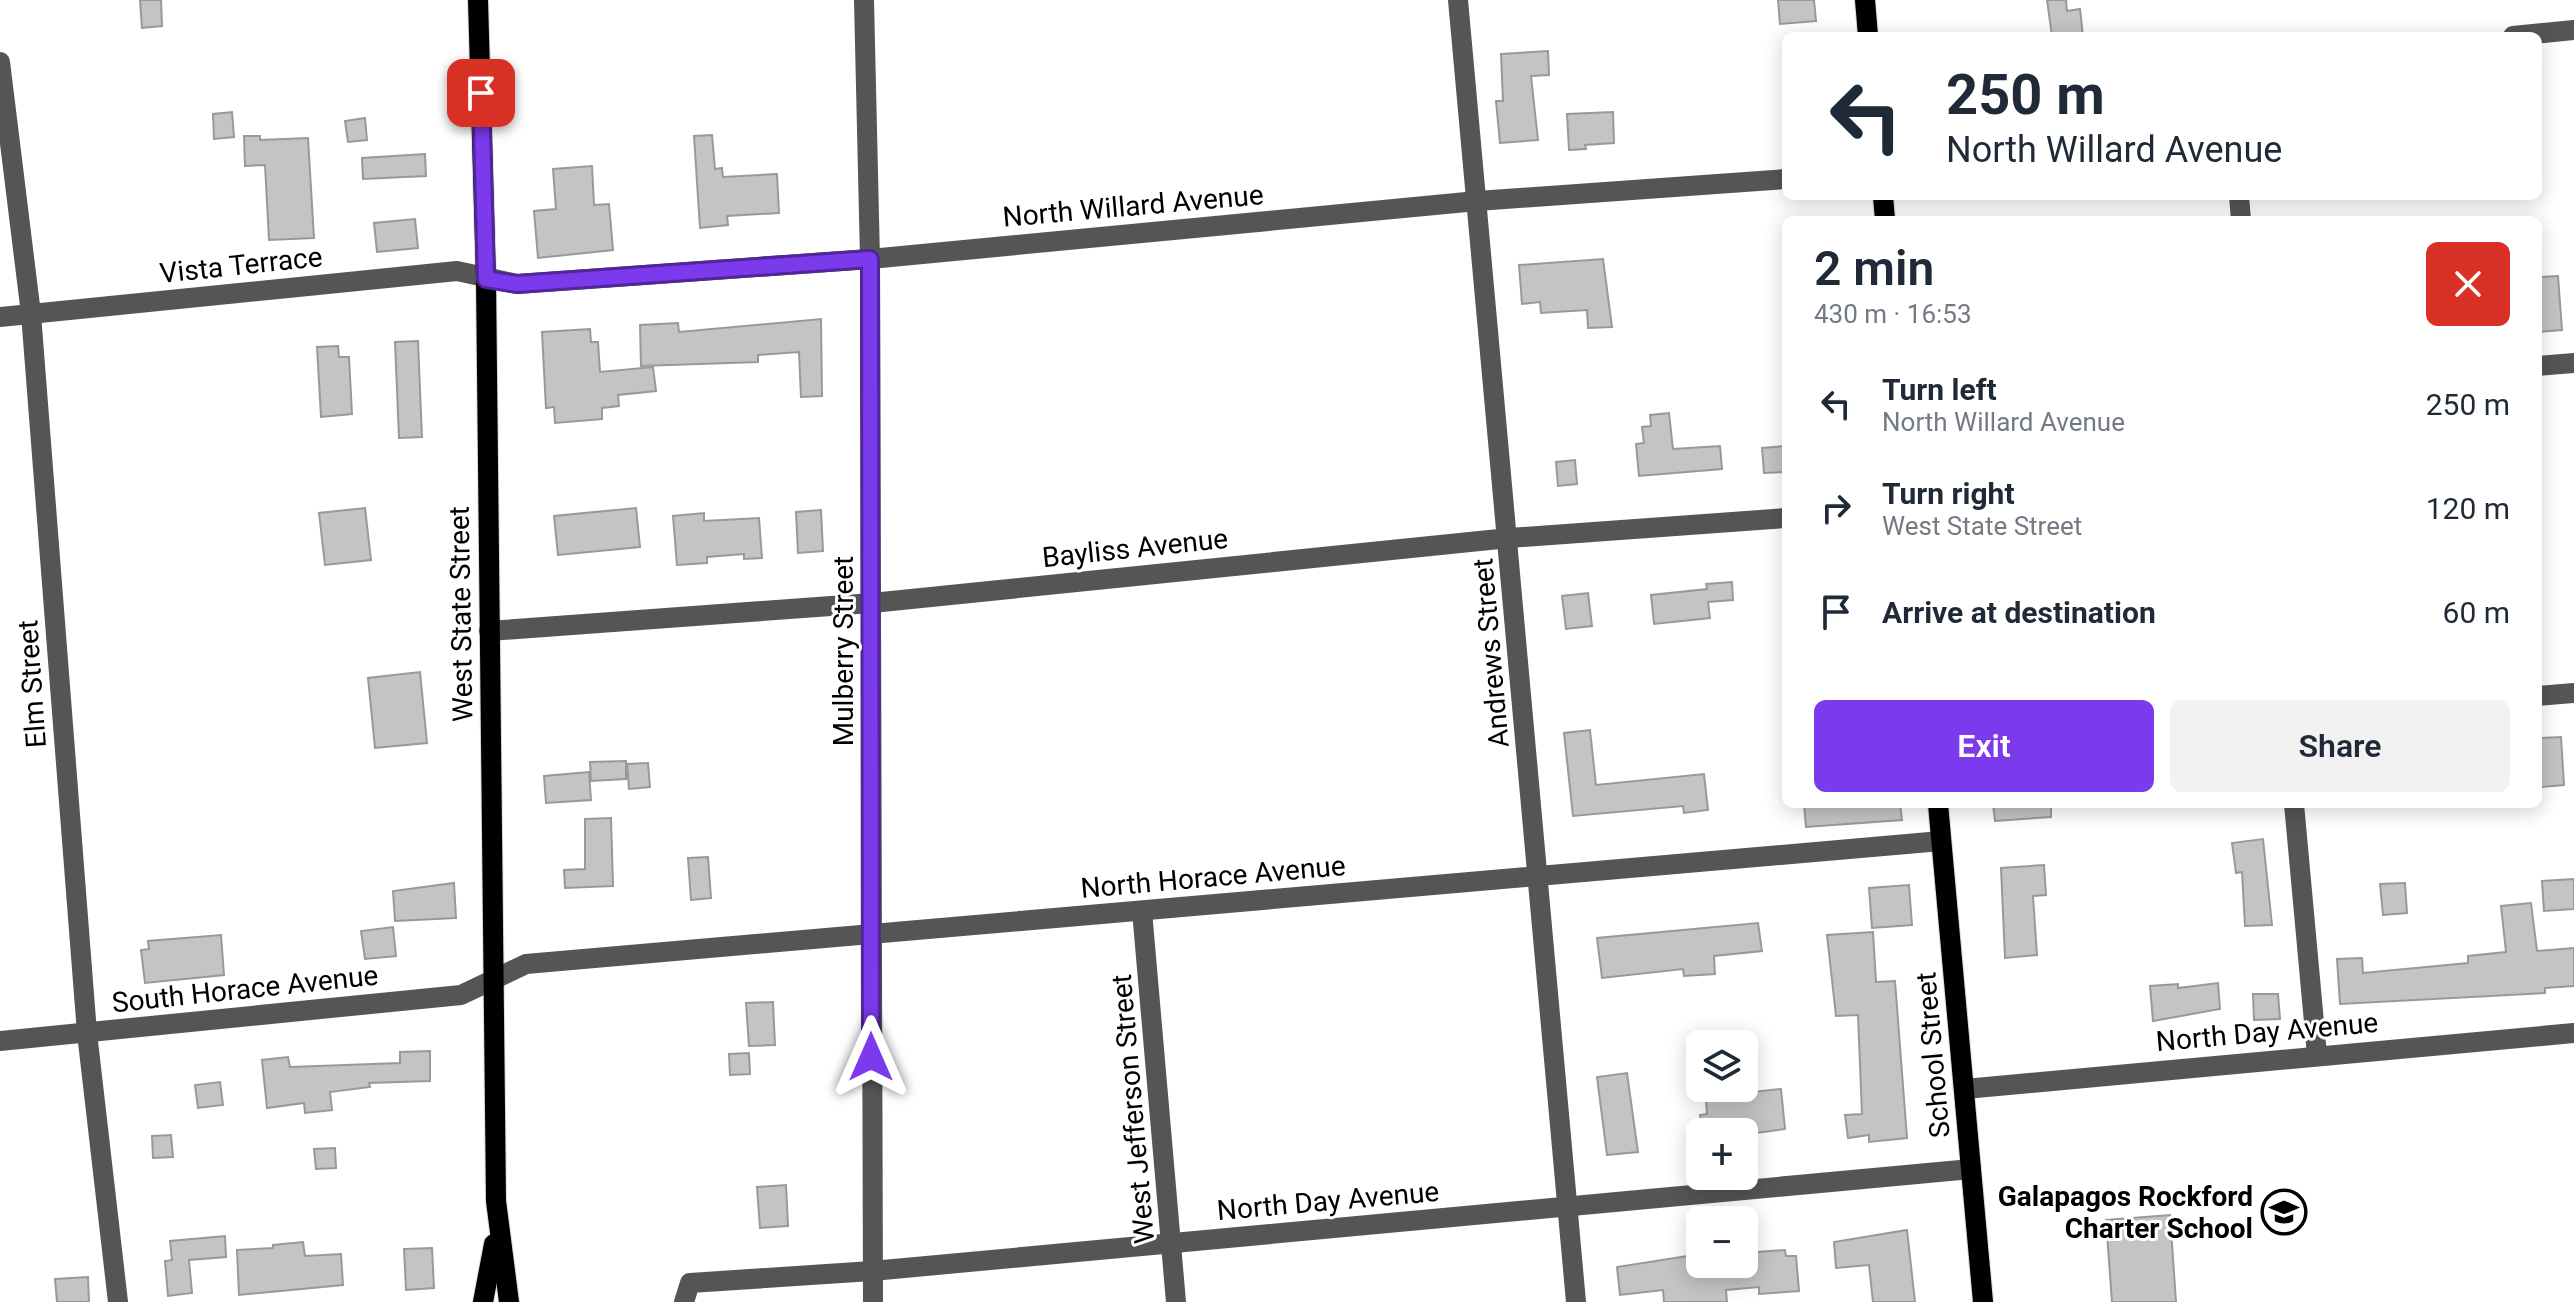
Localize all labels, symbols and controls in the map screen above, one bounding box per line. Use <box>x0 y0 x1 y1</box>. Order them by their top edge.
pin <box>447 59 515 127</box>
text: 250 m <box>1946 62 2105 128</box>
icon: left <box>1814 64 1918 168</box>
icon: arrive <box>459 71 503 115</box>
text: North Willard Avenue <box>1946 129 2282 171</box>
street label: North Willard Avenue <box>1001 178 1265 234</box>
street label: Vista Terrace <box>158 240 324 290</box>
text: 2 min <box>1814 240 1934 297</box>
button: close <box>2426 242 2510 326</box>
text: 430 m · 16:53 <box>1814 299 1972 329</box>
text: Turn left <box>1882 372 1997 407</box>
icon: left <box>1814 382 1858 426</box>
text: 250 m <box>2426 387 2510 422</box>
text: North Willard Avenue <box>1882 407 2125 437</box>
text: Turn right <box>1882 476 2015 511</box>
icon: right <box>1814 486 1858 530</box>
text: 120 m <box>2426 491 2510 526</box>
street label: West State Street <box>443 506 479 722</box>
text: West State Street <box>1882 511 2082 541</box>
street label: Bayliss Avenue <box>1040 522 1230 574</box>
street label: Mulberry Street <box>827 556 860 746</box>
street label: Andrews Street <box>1466 557 1516 749</box>
icon: arrive <box>1814 590 1858 634</box>
text: Arrive at destination <box>1882 595 2156 630</box>
text: 60 m <box>2443 595 2510 630</box>
street label: Elm Street <box>11 619 53 749</box>
button: Exit <box>1814 700 2154 792</box>
button: Share <box>2170 700 2510 792</box>
street label: North Horace Avenue <box>1079 849 1347 905</box>
street label: South Horace Avenue <box>110 959 380 1019</box>
street label: School Street <box>1909 971 1957 1139</box>
street label: West Jefferson Street <box>1105 973 1161 1245</box>
street label: North Day Avenue <box>2155 1006 2379 1058</box>
position arrow <box>829 1015 913 1099</box>
map controls <box>1686 1030 1758 1278</box>
button: layers <box>1686 1030 1758 1102</box>
button: + <box>1686 1118 1758 1190</box>
street label: North Day Avenue <box>1216 1175 1440 1227</box>
place label: Galapagos Rockford Charter School <box>1998 1180 2253 1245</box>
school or university icon: Galapagos Rockford Charter School <box>2260 1188 2308 1236</box>
button: − <box>1686 1206 1758 1278</box>

